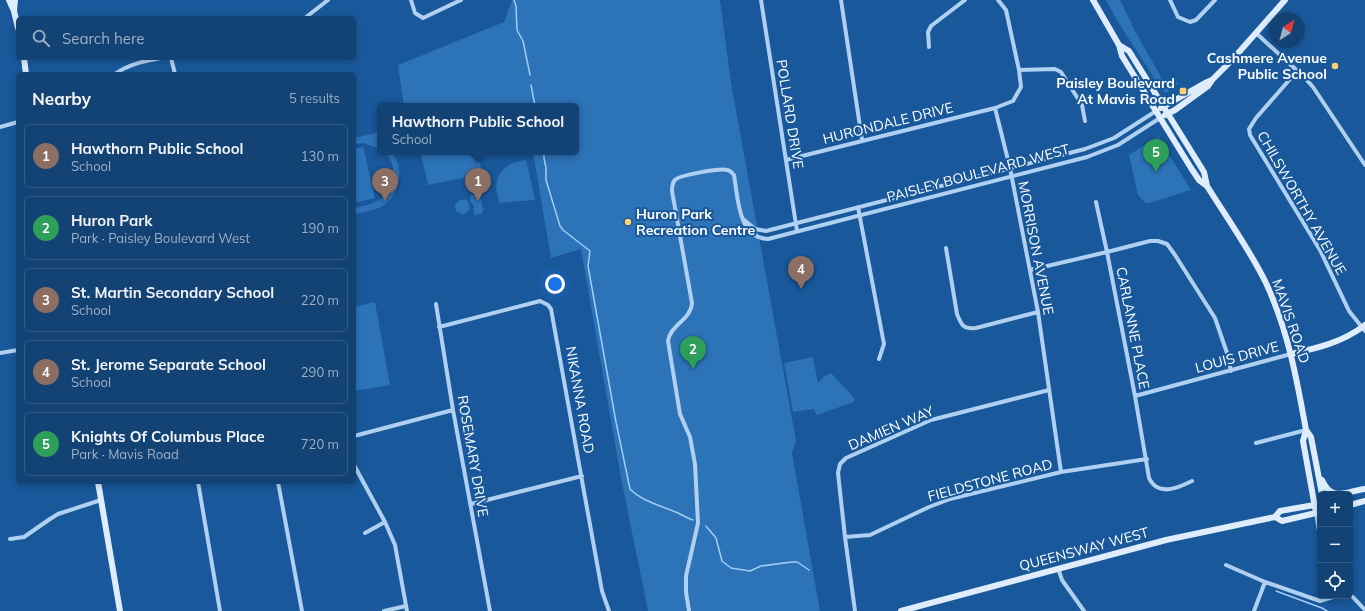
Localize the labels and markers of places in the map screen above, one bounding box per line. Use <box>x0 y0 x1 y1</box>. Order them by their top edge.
place label: Cashmere Avenue Public School <box>1207 49 1327 83</box>
marker: Cashmere Avenue Public School <box>1330 61 1340 71</box>
place label: Paisley Boulevard At Mavis Road <box>1056 74 1175 108</box>
marker: Paisley Boulevard At Mavis Road <box>1178 86 1188 96</box>
pin: 5 <box>1143 139 1169 172</box>
pin: 3 <box>372 168 398 201</box>
pin: 1 <box>465 168 491 201</box>
place label: Huron Park Recreation Centre <box>636 205 756 239</box>
marker: Huron Park Recreation Centre <box>623 217 633 227</box>
pin: 4 <box>788 256 814 289</box>
pin: 2 <box>680 336 706 369</box>

